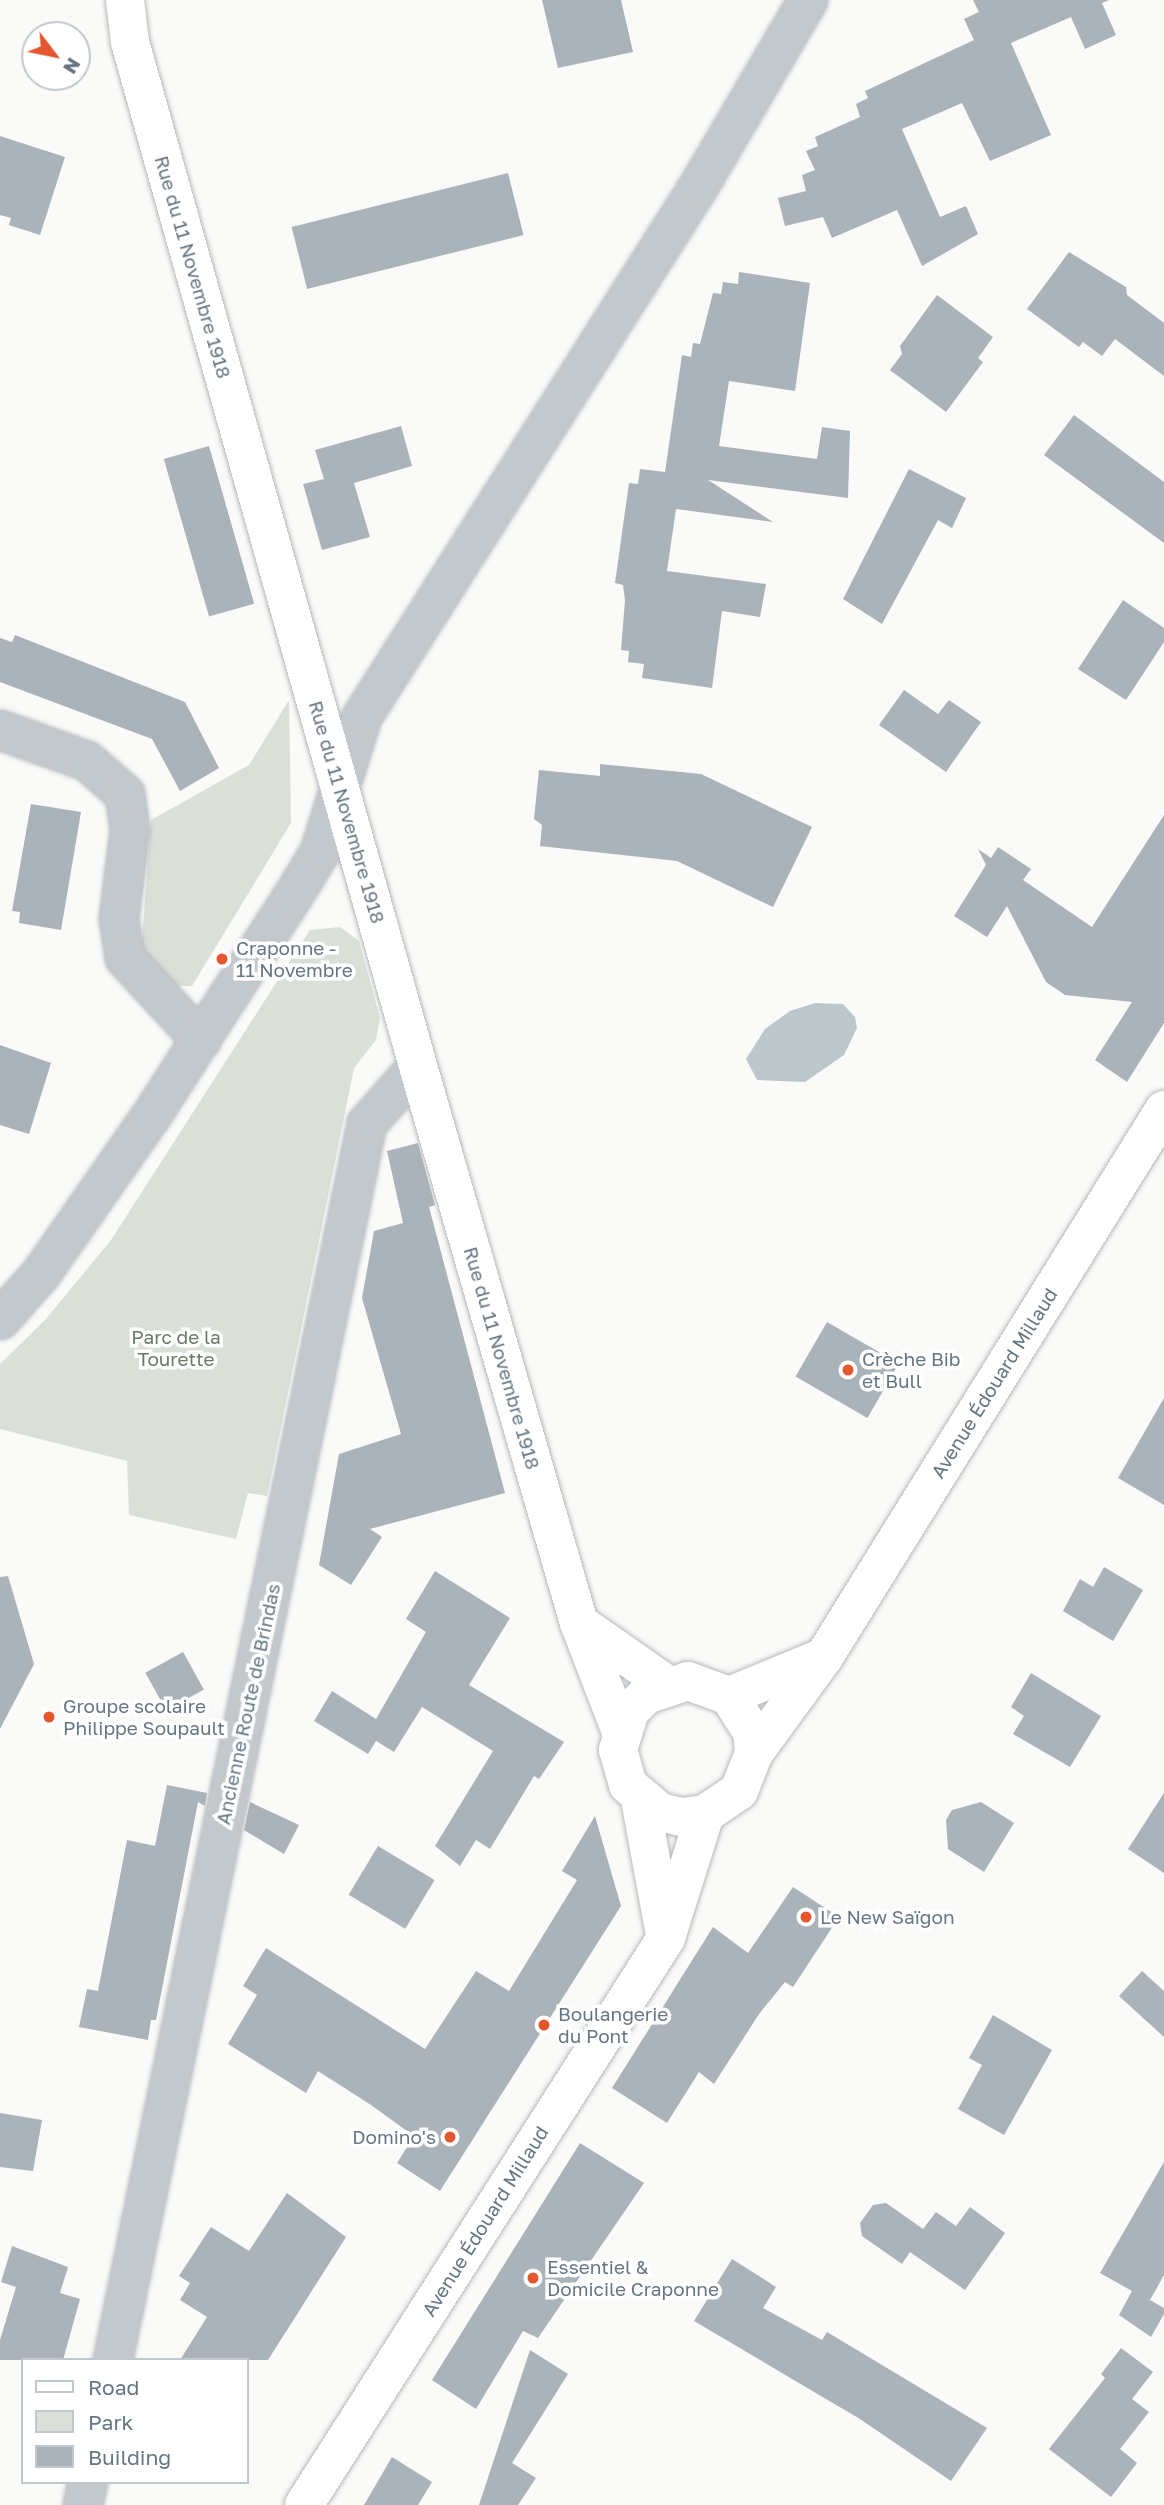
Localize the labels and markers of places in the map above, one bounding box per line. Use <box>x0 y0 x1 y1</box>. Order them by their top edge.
place label: Craponne - 11 Novembre <box>236 937 353 981</box>
marker: Craponne - 11 Novembre <box>214 951 230 967</box>
place label: Crèche Bib et Bull <box>862 1348 960 1392</box>
marker: Crèche Bib et Bull <box>840 1362 856 1378</box>
place label: Groupe scolaire Philippe Soupault <box>63 1695 225 1739</box>
marker: Groupe scolaire Philippe Soupault <box>41 1709 57 1725</box>
place label: Le New Saïgon <box>820 1906 955 1928</box>
marker: Le New Saïgon <box>798 1909 814 1925</box>
place label: Boulangerie du Pont <box>558 2003 668 2047</box>
marker: Boulangerie du Pont <box>536 2017 552 2033</box>
place label: Domino's <box>352 2126 436 2148</box>
marker: Domino's <box>442 2129 458 2145</box>
place label: Essentiel & Domicile Craponne <box>547 2256 719 2300</box>
marker: Essentiel & Domicile Craponne <box>525 2270 541 2286</box>

